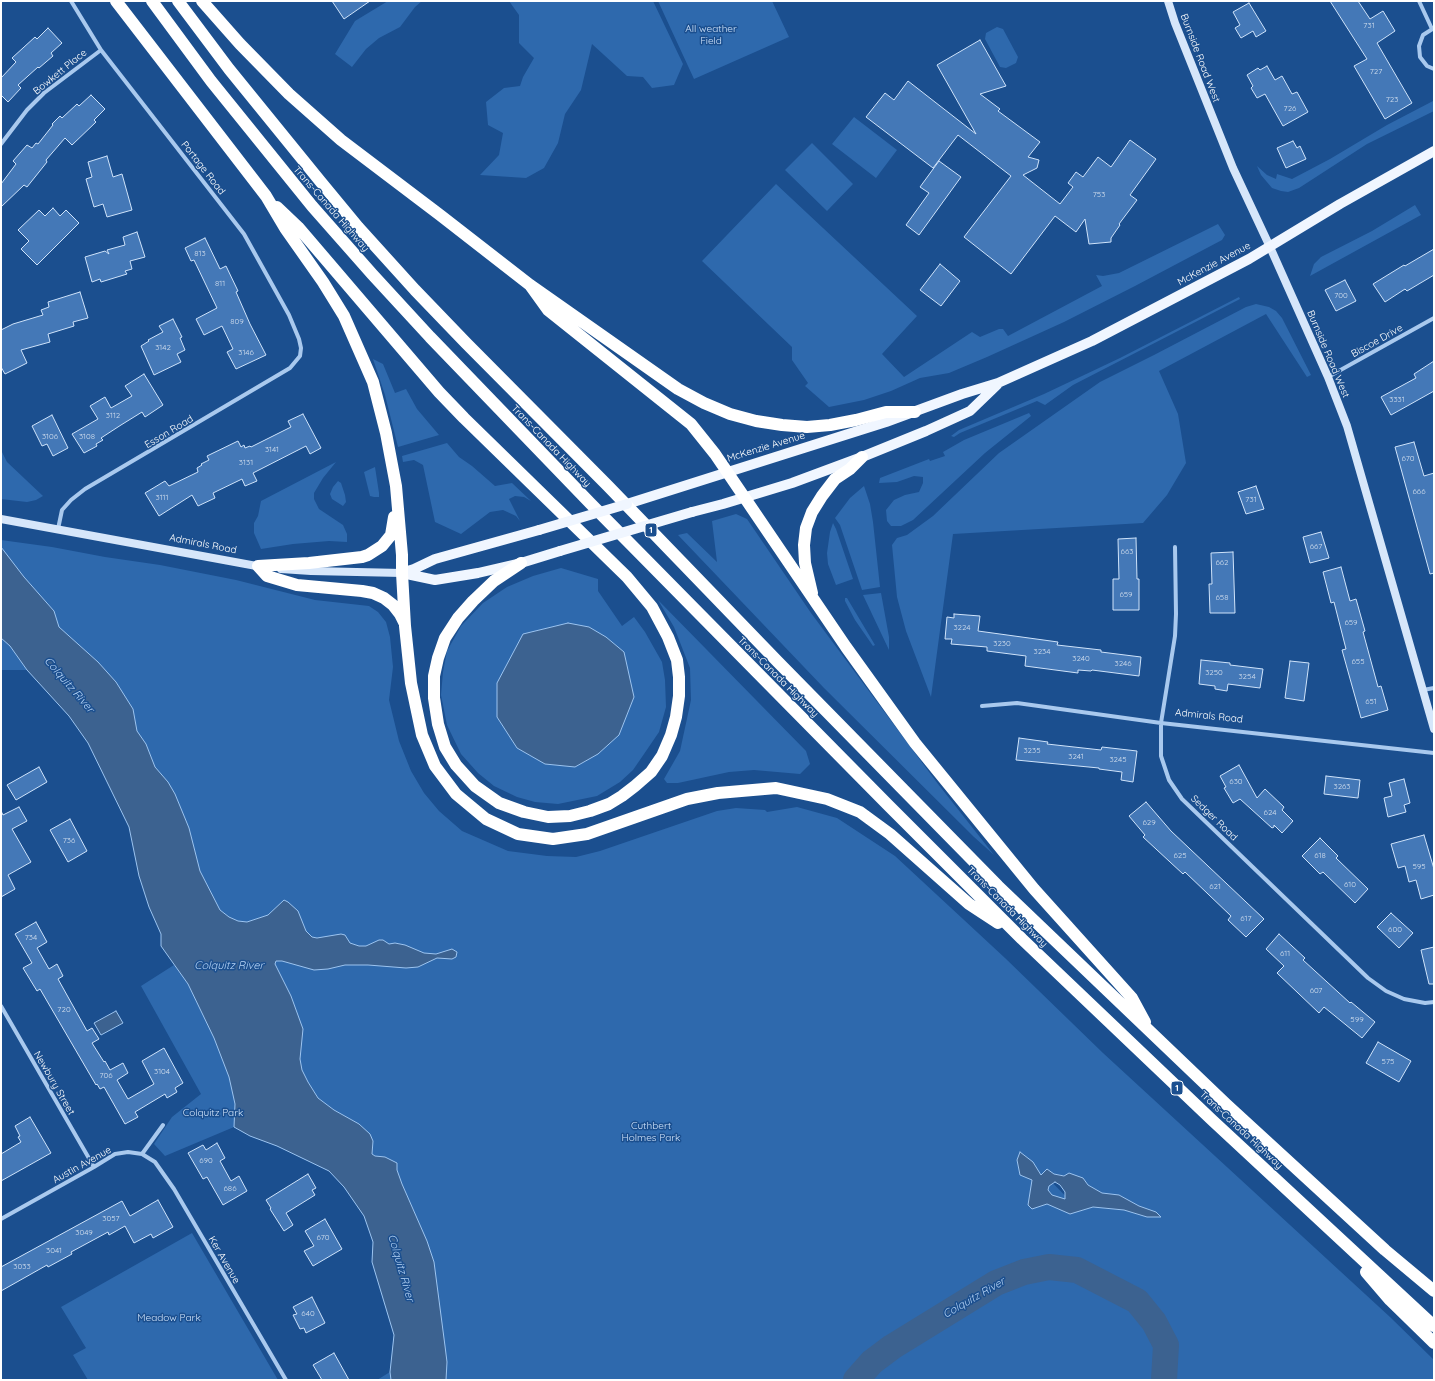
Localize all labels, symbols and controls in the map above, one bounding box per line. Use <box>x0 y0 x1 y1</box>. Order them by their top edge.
street label: Burnside Road West <box>1178 12 1222 104</box>
house number: 731 <box>1363 21 1375 31</box>
park label: All weather Field <box>685 23 737 46</box>
street label: Bowkett Place <box>31 47 89 97</box>
house number: 727 <box>1370 67 1382 77</box>
house number: 723 <box>1386 95 1398 105</box>
house number: 726 <box>1284 104 1296 114</box>
street label: Portage Road <box>178 139 228 197</box>
street label: Trans-Canada Highway <box>291 164 371 254</box>
house number: 753 <box>1093 190 1105 200</box>
street label: McKenzie Avenue <box>1175 240 1253 288</box>
house number: 813 <box>194 249 206 259</box>
house number: 811 <box>215 279 225 289</box>
house number: 700 <box>1334 291 1348 301</box>
street label: Burnside Road West <box>1304 308 1352 400</box>
house number: 809 <box>230 317 244 327</box>
street label: Biscoe Drive <box>1349 322 1405 360</box>
house number: 3142 <box>155 343 171 353</box>
house number: 3146 <box>238 348 254 358</box>
house number: 3331 <box>1389 395 1405 405</box>
street label: Trans-Canada Highway <box>509 402 593 490</box>
house number: 3112 <box>106 411 120 421</box>
street label: Esson Road <box>143 413 195 451</box>
street label: McKenzie Avenue <box>726 429 806 465</box>
house number: 3106 <box>42 432 58 442</box>
house number: 3108 <box>79 432 95 442</box>
house number: 3141 <box>265 445 279 455</box>
house number: 670 <box>1401 454 1415 464</box>
house number: 3131 <box>239 458 253 468</box>
house number: 666 <box>1413 487 1425 497</box>
house number: 3111 <box>155 493 169 503</box>
house number: 731 <box>1245 495 1257 505</box>
road number: 1 <box>645 523 657 537</box>
street label: Admirals Road <box>168 532 238 556</box>
house number: 667 <box>1310 542 1322 552</box>
house number: 663 <box>1121 547 1133 557</box>
house number: 662 <box>1215 558 1229 568</box>
house number: 659 <box>1119 590 1133 600</box>
house number: 658 <box>1216 593 1228 603</box>
house number: 659 <box>1344 618 1358 628</box>
house number: 3224 <box>953 623 971 633</box>
street label: Trans-Canada Highway <box>735 634 821 720</box>
house number: 3230 <box>993 639 1011 649</box>
house number: 3234 <box>1033 647 1051 657</box>
water label: Colquitz River <box>41 654 97 716</box>
house number: 3240 <box>1072 654 1090 664</box>
house number: 655 <box>1351 657 1365 667</box>
house number: 3246 <box>1114 659 1132 669</box>
house number: 3250 <box>1205 668 1223 678</box>
house number: 3254 <box>1238 672 1256 682</box>
house number: 651 <box>1365 697 1377 707</box>
street label: Admirals Road <box>1175 706 1243 726</box>
house number: 3235 <box>1023 746 1041 756</box>
house number: 3241 <box>1068 752 1084 762</box>
house number: 3245 <box>1109 755 1127 765</box>
house number: 630 <box>1229 777 1243 787</box>
house number: 3263 <box>1333 782 1351 792</box>
street label: Sedger Road <box>1188 793 1240 843</box>
house number: 624 <box>1264 808 1276 818</box>
house number: 629 <box>1142 818 1156 828</box>
house number: 736 <box>63 836 75 846</box>
house number: 625 <box>1173 851 1187 861</box>
house number: 618 <box>1314 851 1326 861</box>
house number: 595 <box>1412 862 1426 872</box>
street label: Trans-Canada Highway <box>964 864 1050 950</box>
house number: 610 <box>1344 880 1356 890</box>
house number: 621 <box>1209 882 1221 892</box>
house number: 617 <box>1240 914 1252 924</box>
house number: 600 <box>1388 925 1402 935</box>
house number: 734 <box>25 933 37 943</box>
house number: 611 <box>1280 949 1290 959</box>
water label: Colquitz River <box>194 959 264 973</box>
house number: 607 <box>1310 986 1322 996</box>
house number: 720 <box>57 1005 71 1015</box>
house number: 599 <box>1350 1015 1364 1025</box>
street label: Newbury Street <box>31 1049 77 1117</box>
house number: 575 <box>1382 1057 1394 1067</box>
house number: 3104 <box>154 1067 170 1077</box>
house number: 706 <box>99 1071 113 1081</box>
road number: 1 <box>1171 1081 1183 1095</box>
street label: Trans-Canada Highway <box>1197 1088 1285 1172</box>
park label: Colquitz Park <box>183 1107 243 1119</box>
park label: Cuthbert Holmes Park <box>622 1120 680 1144</box>
street label: Austin Avenue <box>51 1144 113 1186</box>
house number: 690 <box>199 1156 213 1166</box>
house number: 686 <box>224 1184 236 1194</box>
house number: 3057 <box>102 1214 120 1224</box>
house number: 3049 <box>75 1228 93 1238</box>
house number: 670 <box>316 1233 330 1243</box>
water label: Colquitz River <box>385 1233 417 1303</box>
street label: Ker Avenue <box>206 1234 242 1286</box>
house number: 3041 <box>46 1246 62 1256</box>
house number: 3033 <box>13 1262 31 1272</box>
water label: Colquitz River <box>941 1275 1007 1321</box>
house number: 640 <box>301 1309 315 1319</box>
park label: Meadow Park <box>137 1312 201 1324</box>

